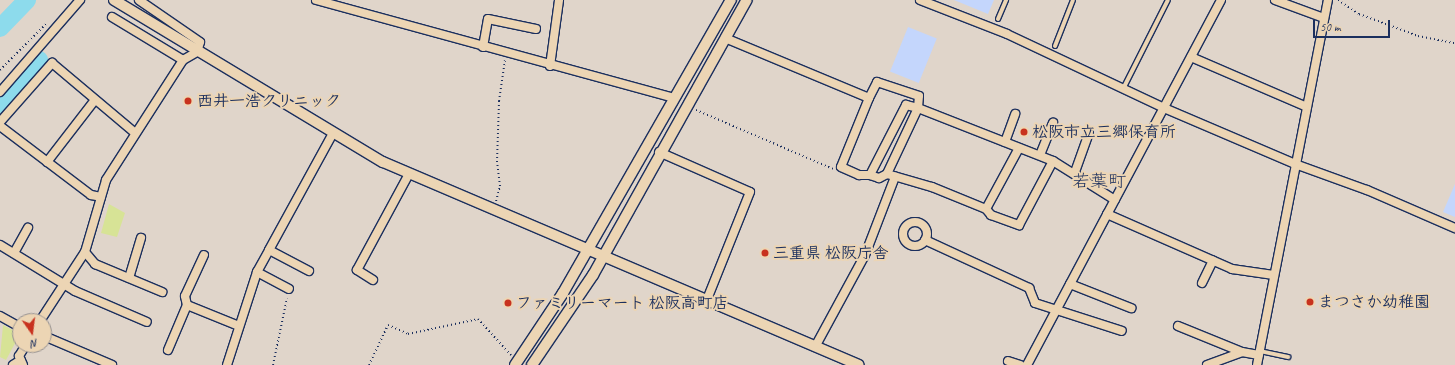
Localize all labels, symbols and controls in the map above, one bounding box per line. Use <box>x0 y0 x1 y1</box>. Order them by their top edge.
scale bar <box>1315 12 1392 38</box>
text: 50 m <box>1320 19 1340 35</box>
place label: 西井一浩クリニック <box>197 91 341 111</box>
marker: 西井一浩クリニック <box>182 95 194 107</box>
place label: 松阪市立三郷保育所 <box>1032 122 1176 142</box>
marker: 松阪市立三郷保育所 <box>1019 127 1029 137</box>
district label: 若葉町 <box>1072 170 1126 192</box>
place label: 三重県 松阪庁舎 <box>773 243 889 263</box>
marker: 三重県 松阪庁舎 <box>760 248 770 258</box>
place label: まつさか幼稚園 <box>1318 292 1430 312</box>
place label: ファミリーマート 松阪高町店 <box>516 293 728 313</box>
marker: まつさか幼稚園 <box>1305 297 1315 307</box>
marker: ファミリーマート 松阪高町店 <box>503 298 513 308</box>
north arrow <box>12 313 52 353</box>
text: N <box>30 336 40 351</box>

